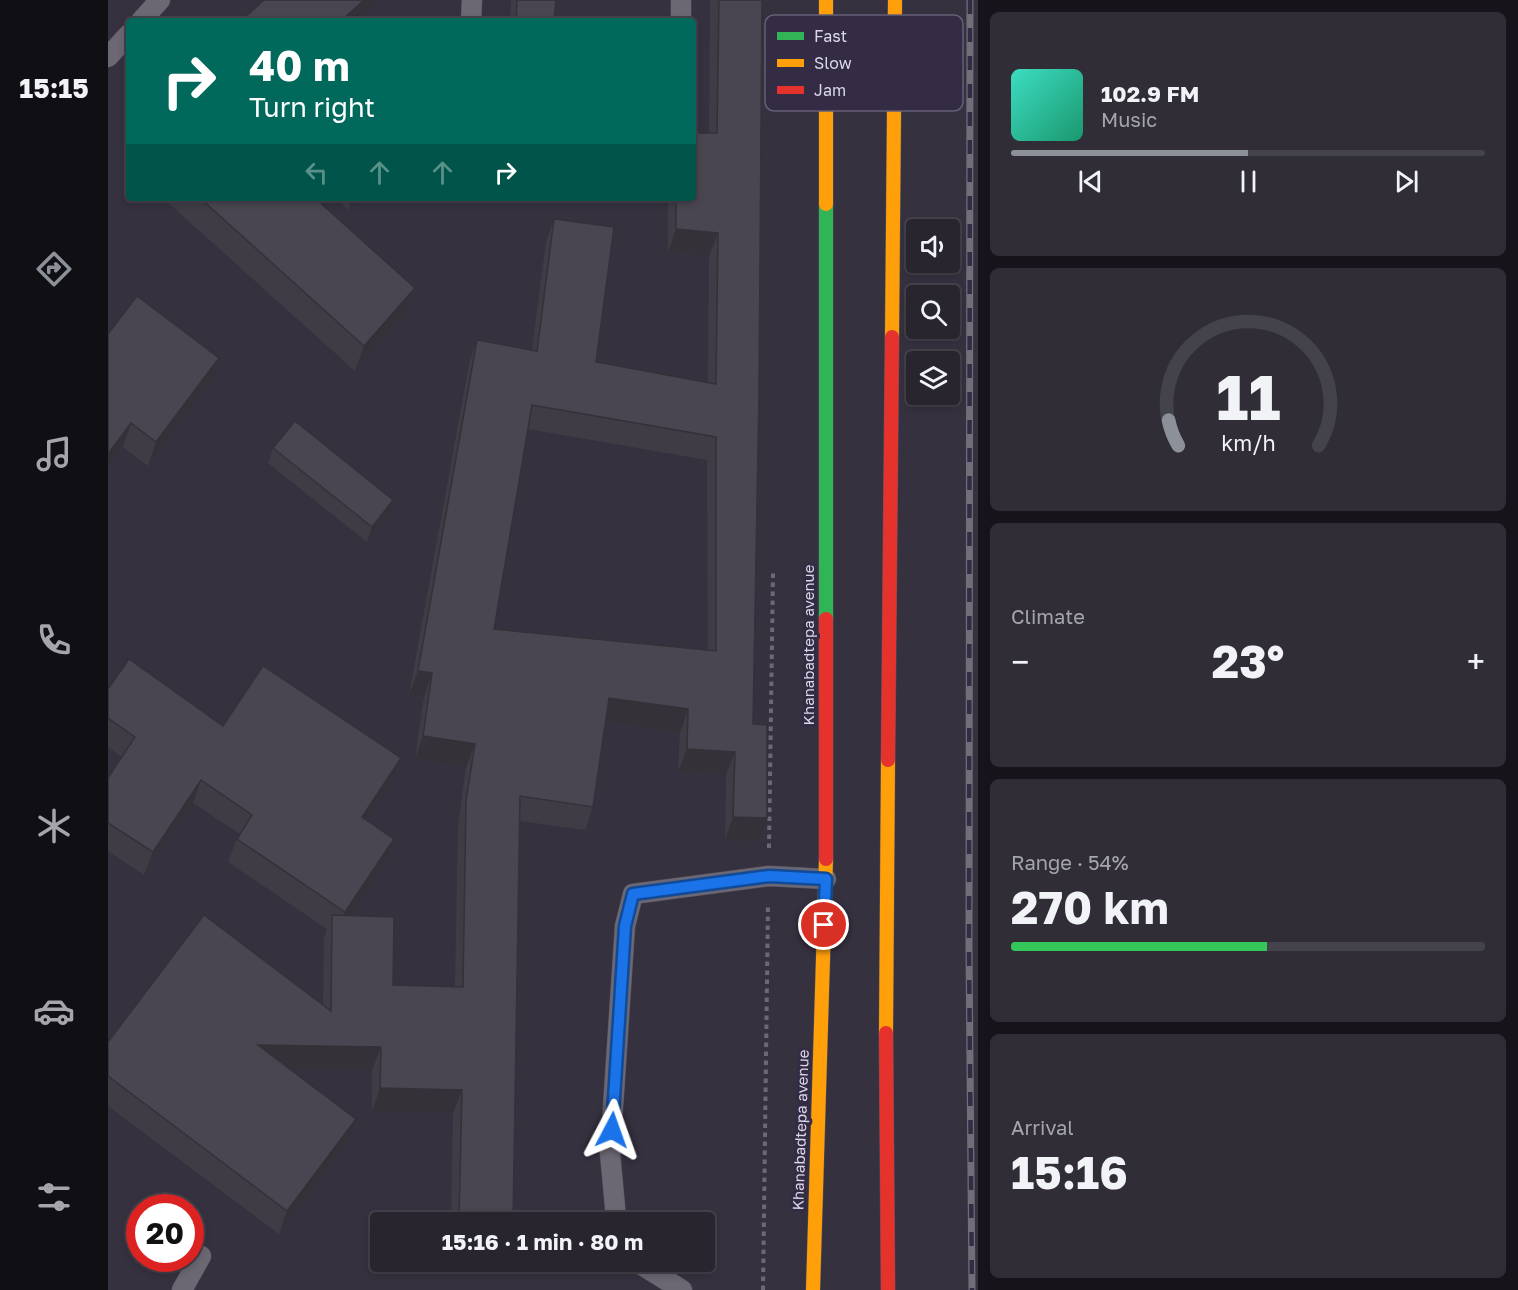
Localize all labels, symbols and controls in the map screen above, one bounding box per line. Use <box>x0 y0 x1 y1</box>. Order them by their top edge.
legend <box>765 15 963 111</box>
text: Fast <box>814 26 847 46</box>
text: 40 m <box>249 40 350 90</box>
icon: right <box>150 42 228 120</box>
text: Slow <box>814 53 852 73</box>
text: 15:15 <box>19 72 89 104</box>
text: Jam <box>814 80 846 100</box>
text: 102.9 FM <box>1101 80 1199 107</box>
text: Turn right <box>249 91 375 123</box>
text: Music <box>1101 107 1157 131</box>
icon: left <box>300 156 333 189</box>
icon: ahead <box>363 156 396 189</box>
icon: ahead <box>426 156 459 189</box>
icon: right <box>489 156 522 189</box>
icon: previous <box>1074 165 1107 198</box>
icon: pause <box>1232 165 1265 198</box>
icon: next <box>1390 165 1423 198</box>
map controls <box>906 219 960 405</box>
button: sound <box>906 219 960 273</box>
icon: directions <box>33 248 75 290</box>
button: search <box>906 285 960 339</box>
button: layers <box>906 351 960 405</box>
text: 11 <box>1216 360 1280 435</box>
text: km/h <box>1221 431 1275 457</box>
icon: music <box>33 433 75 475</box>
street label: Khanabadtepa avenue <box>799 564 817 725</box>
text: Climate <box>1011 604 1085 628</box>
icon: phone <box>33 619 75 661</box>
text: 23° <box>1212 634 1284 688</box>
text: − <box>1011 642 1029 681</box>
text: + <box>1467 642 1485 681</box>
icon: climate <box>33 805 75 847</box>
text: Range · 54% <box>1011 850 1129 874</box>
text: 270 km <box>1011 880 1169 934</box>
pin <box>798 899 849 950</box>
icon: arrive <box>807 908 840 941</box>
icon: car <box>33 990 75 1032</box>
street label: Khanabadtepa avenue <box>788 1049 812 1211</box>
position arrow <box>580 1098 644 1162</box>
text: Arrival <box>1011 1115 1074 1139</box>
text: 15:16 <box>1011 1145 1128 1199</box>
icon: filters <box>33 1176 75 1218</box>
speed limit sign: 20 <box>126 1194 204 1272</box>
text: 15:16 · 1 min · 80 m <box>442 1228 643 1255</box>

